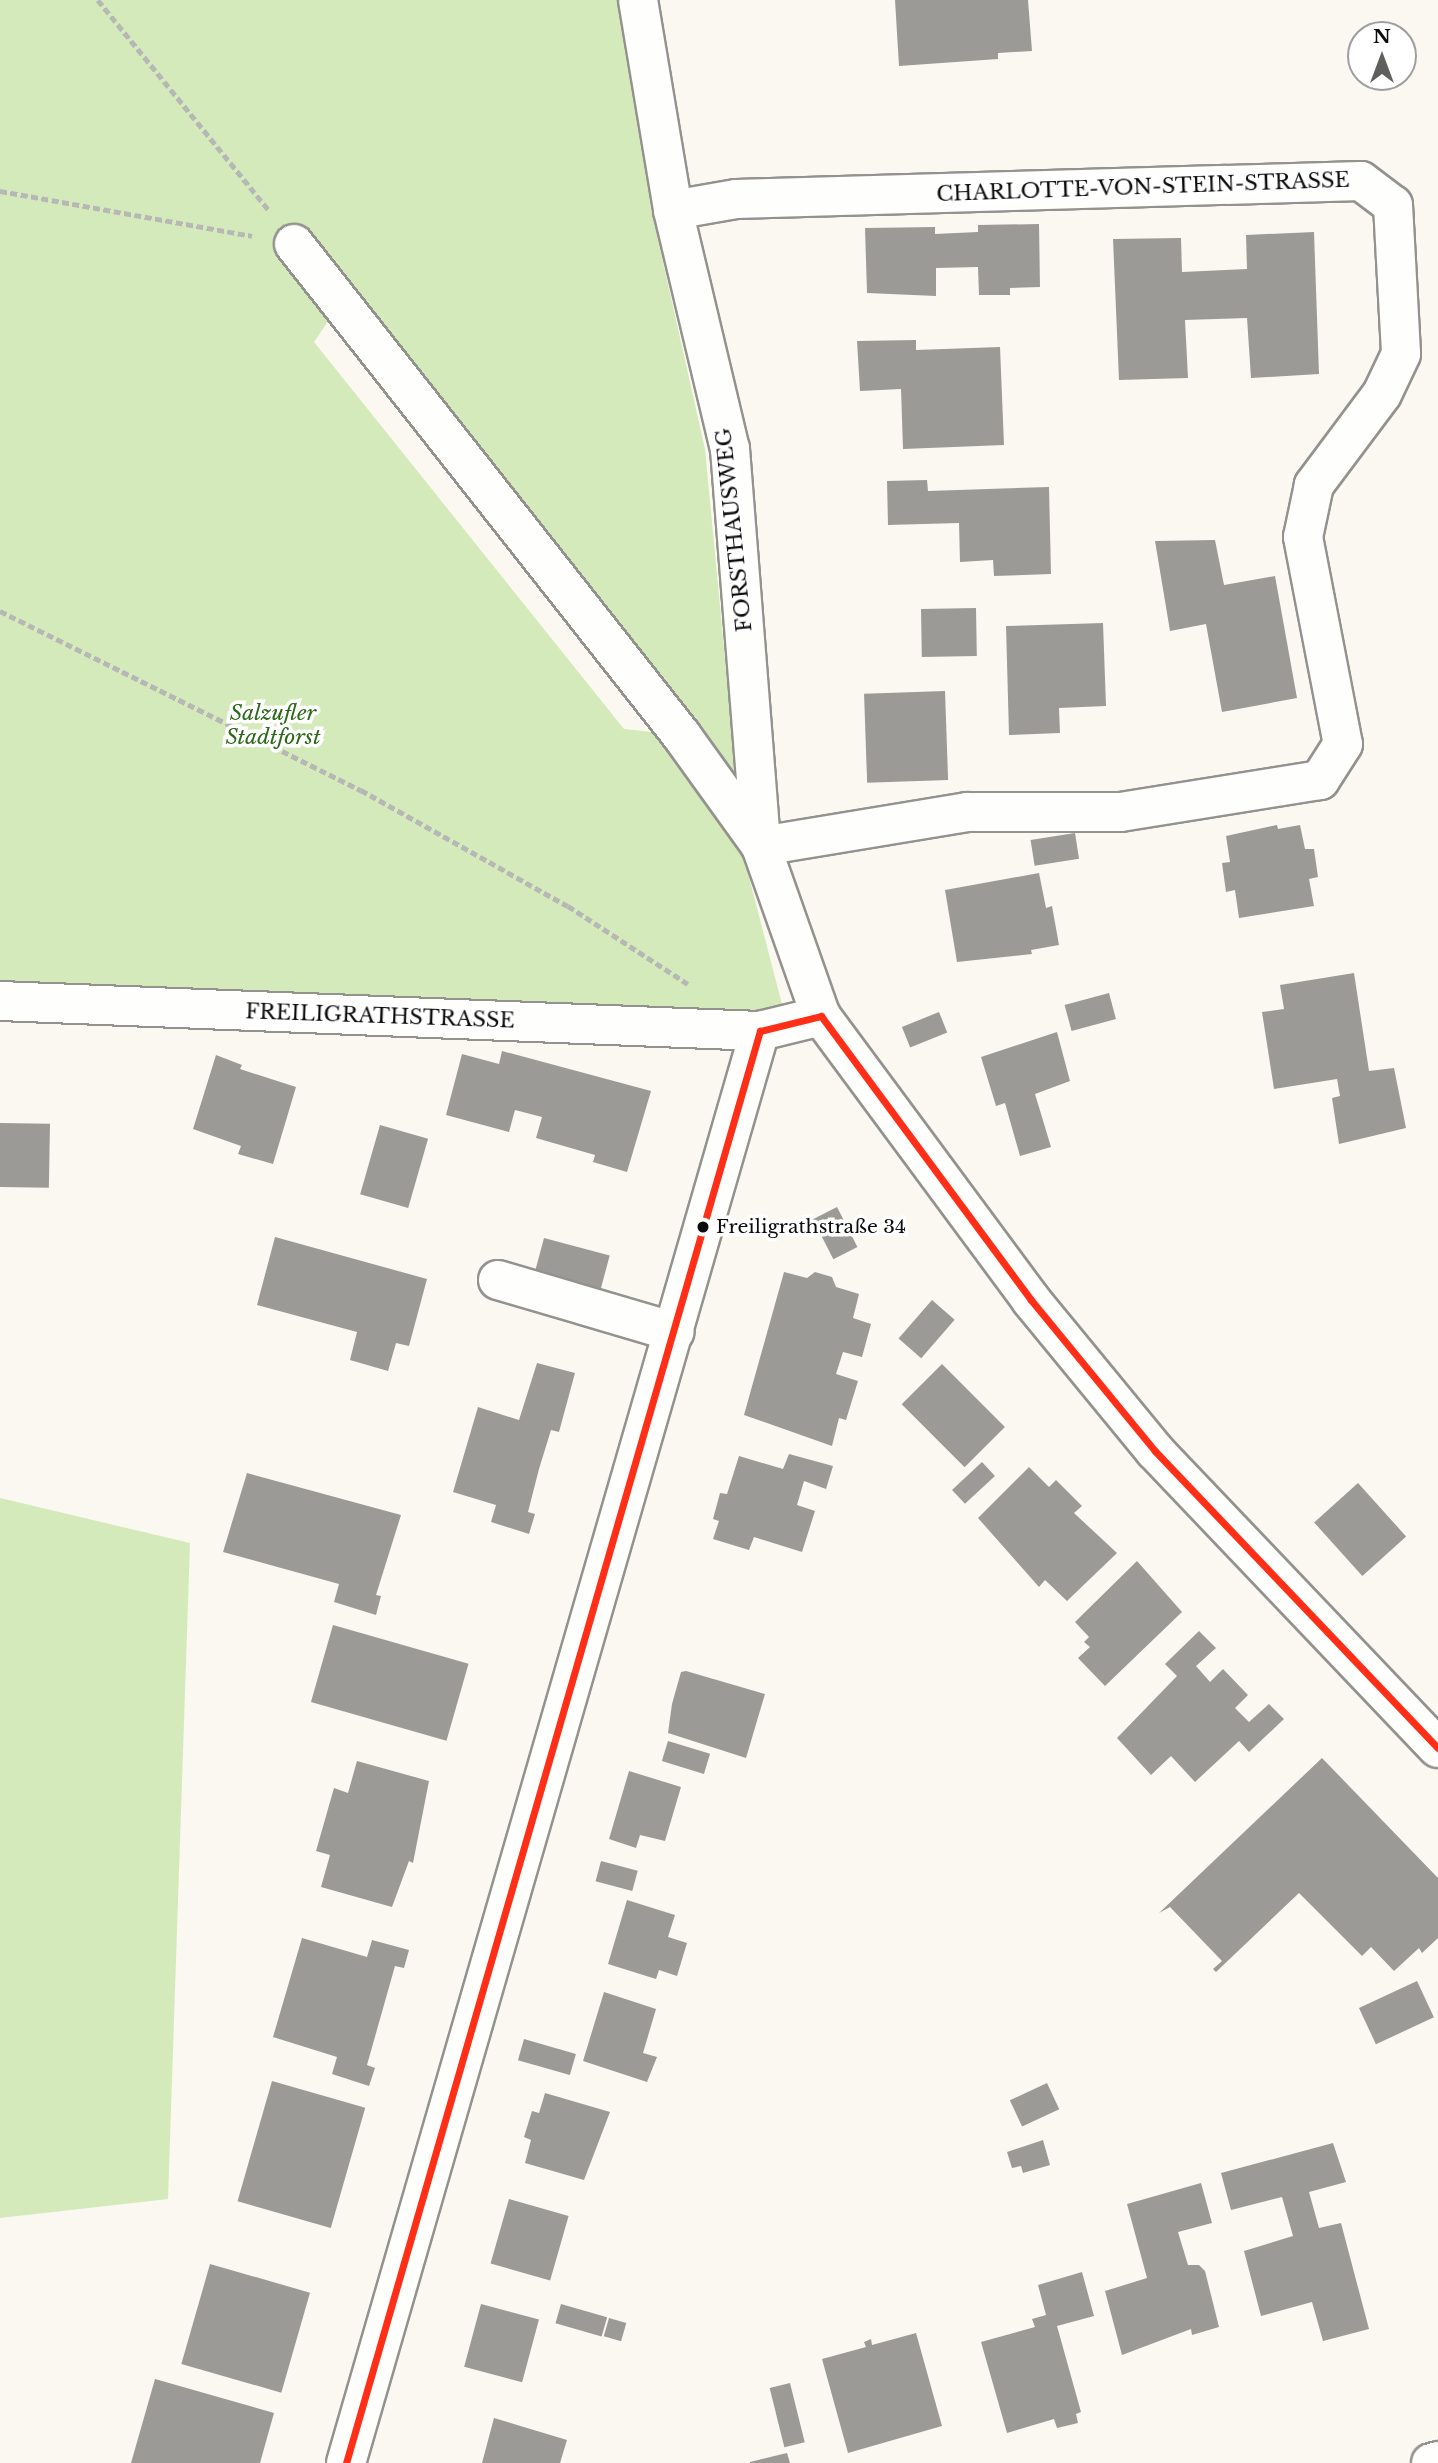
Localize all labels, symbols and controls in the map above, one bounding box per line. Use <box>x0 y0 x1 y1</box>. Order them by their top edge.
north arrow <box>1347 21 1417 91</box>
text: N <box>1373 25 1391 48</box>
street label: CHARLOTTE-VON-STEIN-STRASSE <box>936 167 1350 207</box>
street label: FORSTHAUSWEG <box>711 427 757 633</box>
park label: Salzufler Stadtforst <box>225 700 321 750</box>
street label: FREILIGRATHSTRASSE <box>245 999 515 1033</box>
place label: Freiligrathstraße 34 <box>716 1216 906 1238</box>
marker: Freiligrathstraße 34 <box>696 1220 710 1234</box>

